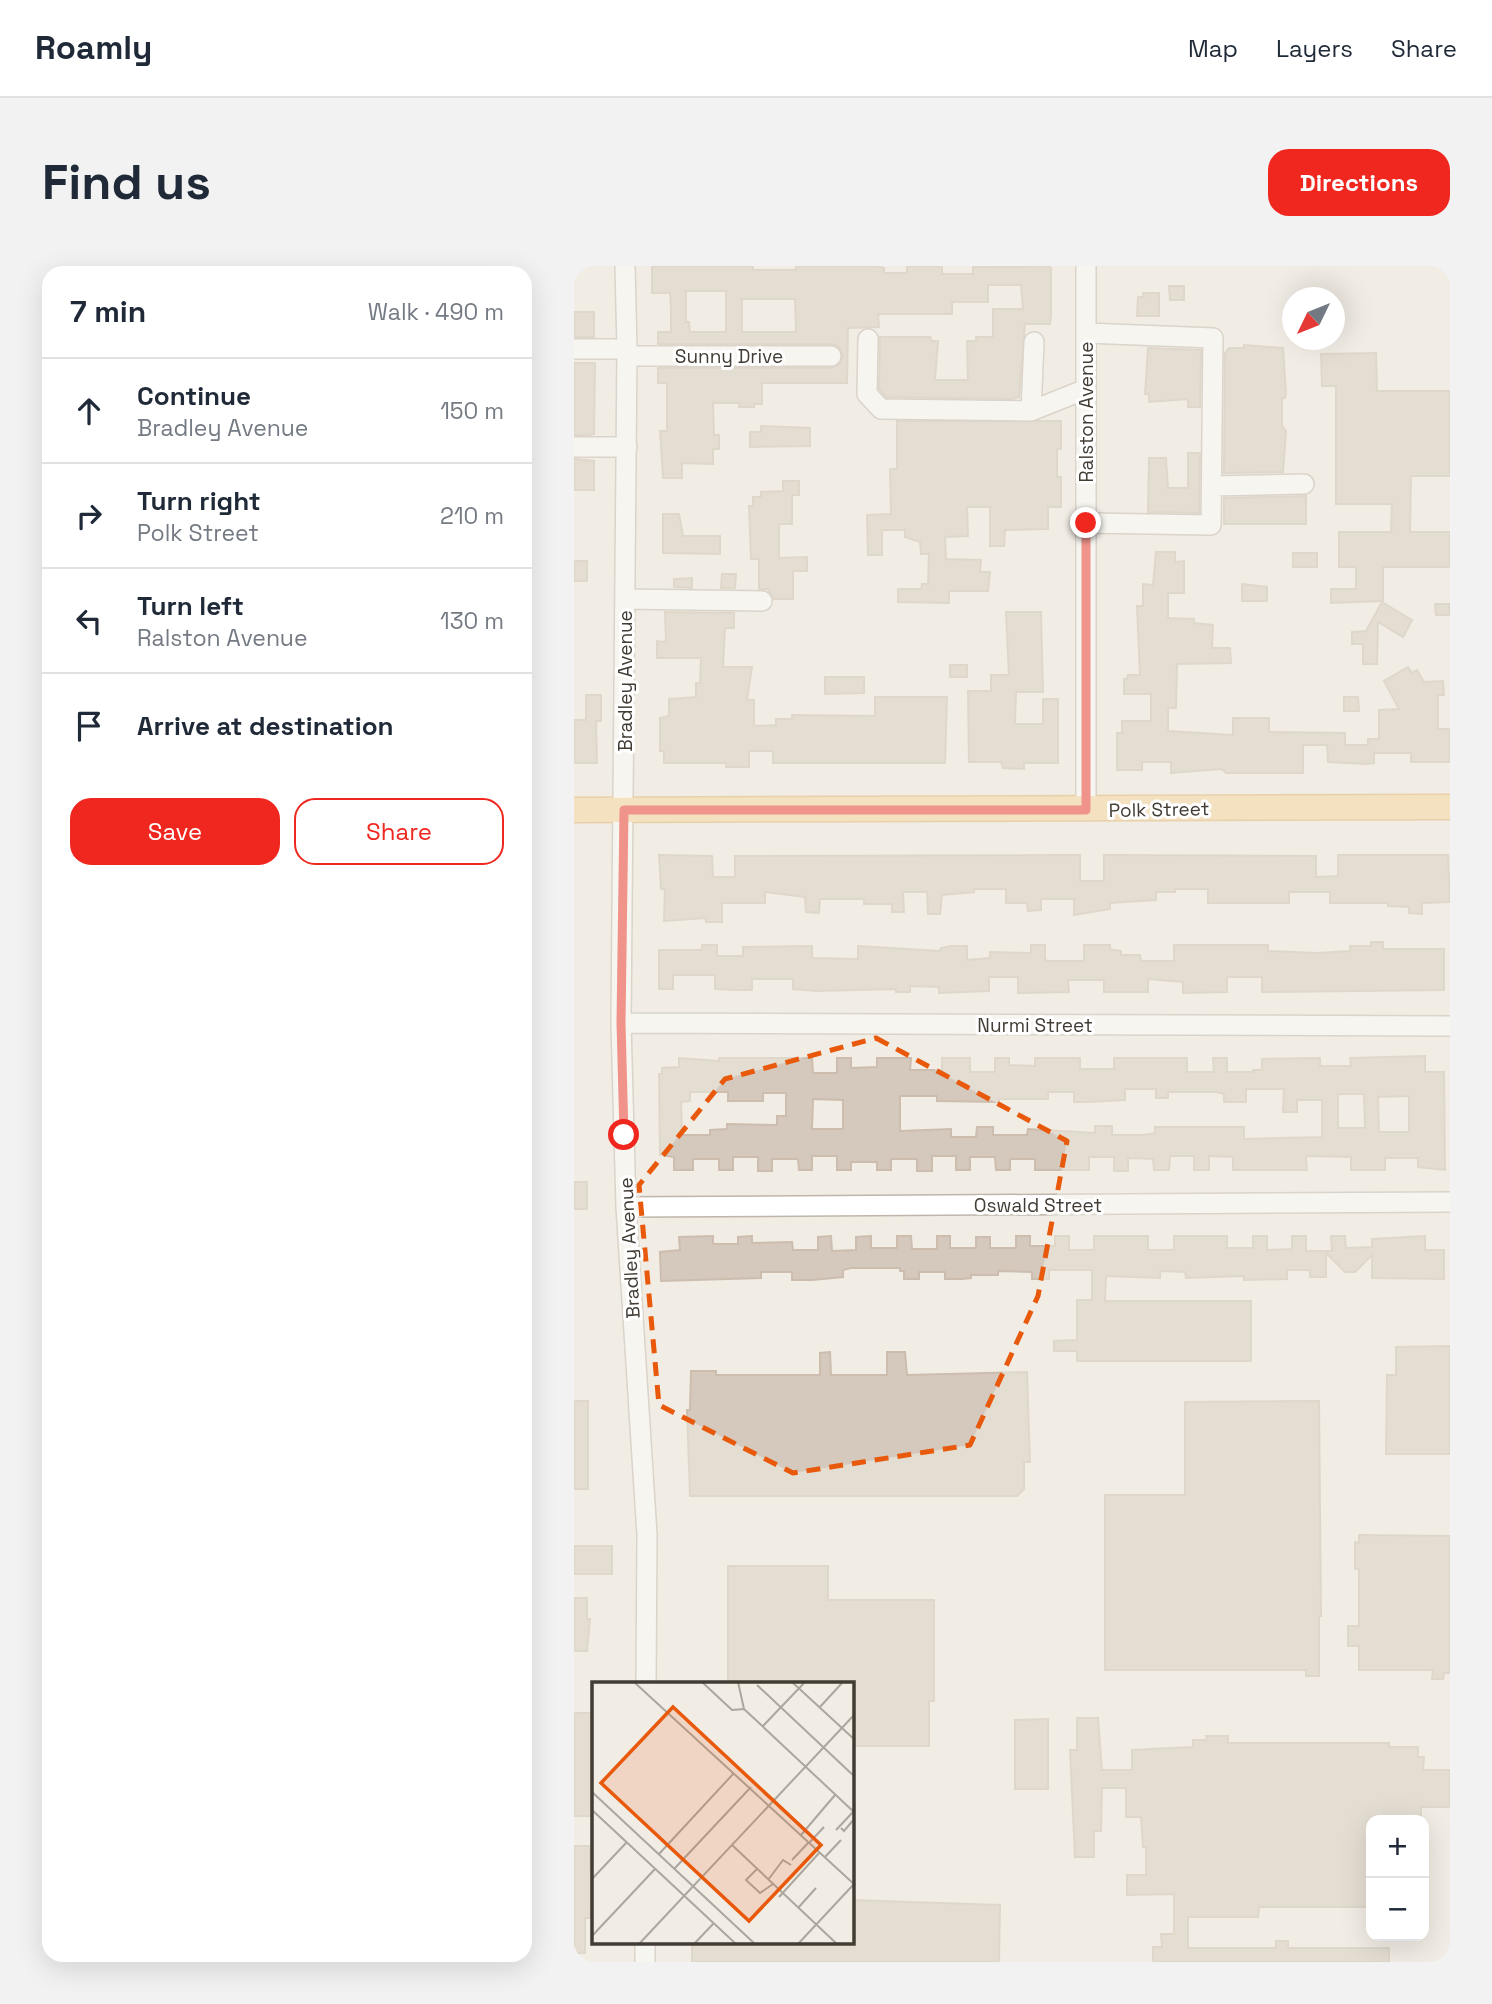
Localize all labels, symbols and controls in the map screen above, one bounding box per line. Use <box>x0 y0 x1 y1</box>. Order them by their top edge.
text: Roamly <box>35 27 152 69</box>
text: Map <box>1188 33 1238 64</box>
text: Layers <box>1276 33 1353 64</box>
text: Share <box>1391 33 1457 64</box>
button: Directions <box>1268 149 1450 216</box>
text: Find us <box>42 151 211 213</box>
north arrow <box>1282 287 1345 350</box>
text: 7 min <box>70 292 146 331</box>
text: Walk · 490 m <box>368 297 504 327</box>
street label: Ralston Avenue <box>1074 342 1099 482</box>
street label: Sunny Drive <box>675 344 783 369</box>
text: Continue <box>137 379 251 413</box>
icon: ahead <box>70 392 108 430</box>
text: 150 m <box>440 396 504 426</box>
text: Bradley Avenue <box>137 413 308 443</box>
text: Turn right <box>137 484 261 518</box>
icon: right <box>70 497 108 535</box>
text: 210 m <box>440 501 504 531</box>
route end <box>1070 507 1101 538</box>
text: Polk Street <box>137 518 259 548</box>
text: Turn left <box>137 589 244 623</box>
icon: left <box>70 602 108 640</box>
text: 130 m <box>440 606 504 636</box>
street label: Bradley Avenue <box>613 610 638 752</box>
text: Ralston Avenue <box>137 623 308 653</box>
icon: arrive <box>70 707 108 745</box>
text: Arrive at destination <box>137 709 394 743</box>
street label: Polk Street <box>1108 796 1210 823</box>
button: Save <box>70 798 280 865</box>
button: Share <box>294 798 504 865</box>
street label: Nurmi Street <box>977 1013 1093 1038</box>
route start <box>608 1119 639 1150</box>
street label: Bradley Avenue <box>613 1177 646 1319</box>
street label: Oswald Street <box>974 1193 1102 1218</box>
inset map <box>592 1682 854 1944</box>
map controls <box>1366 1815 1429 1941</box>
button: + <box>1366 1815 1429 1878</box>
button: − <box>1366 1878 1429 1941</box>

